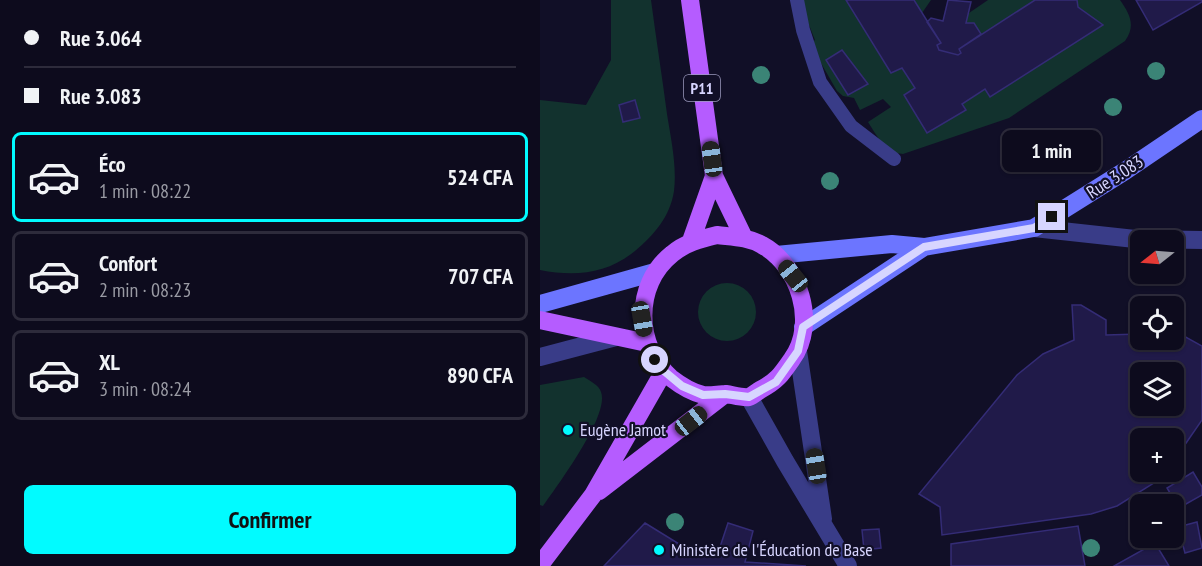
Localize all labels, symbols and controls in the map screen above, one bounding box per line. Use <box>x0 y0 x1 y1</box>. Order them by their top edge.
text: Rue 3.064 <box>60 24 142 52</box>
road number: P11 <box>684 75 720 101</box>
text: Rue 3.083 <box>60 82 142 110</box>
callout: 1 min <box>1002 130 1102 172</box>
text: 1 min <box>1031 138 1072 164</box>
car <box>701 140 723 178</box>
icon: car <box>27 150 81 204</box>
text: Éco <box>99 150 126 178</box>
street label: Rue 3.083 <box>1082 150 1148 203</box>
text: 524 CFA <box>447 163 513 191</box>
text: 1 min · 08:22 <box>99 178 191 204</box>
route end <box>1038 203 1065 230</box>
north arrow <box>1130 230 1184 284</box>
map controls <box>1130 230 1184 548</box>
icon: car <box>27 249 81 303</box>
text: Confort <box>99 249 157 277</box>
car <box>775 256 811 296</box>
text: 707 CFA <box>448 262 513 290</box>
text: 2 min · 08:23 <box>99 277 191 303</box>
button: locate <box>1130 296 1184 350</box>
car <box>630 300 654 338</box>
route start <box>641 346 668 373</box>
icon: car <box>27 348 81 402</box>
text: XL <box>99 348 120 376</box>
text: 890 CFA <box>447 361 513 389</box>
button: layers <box>1130 362 1184 416</box>
text: 3 min · 08:24 <box>99 376 191 402</box>
car <box>671 403 711 439</box>
place label: Eugène Jamot <box>580 418 666 441</box>
marker: Eugène Jamot <box>561 423 575 437</box>
button: + <box>1130 428 1184 482</box>
car <box>804 447 828 485</box>
button: Confirmer <box>24 485 516 554</box>
button: − <box>1130 494 1184 548</box>
place label: Ministère de l'Éducation de Base <box>671 538 873 561</box>
marker: Ministère de l'Éducation de Base <box>652 543 666 557</box>

